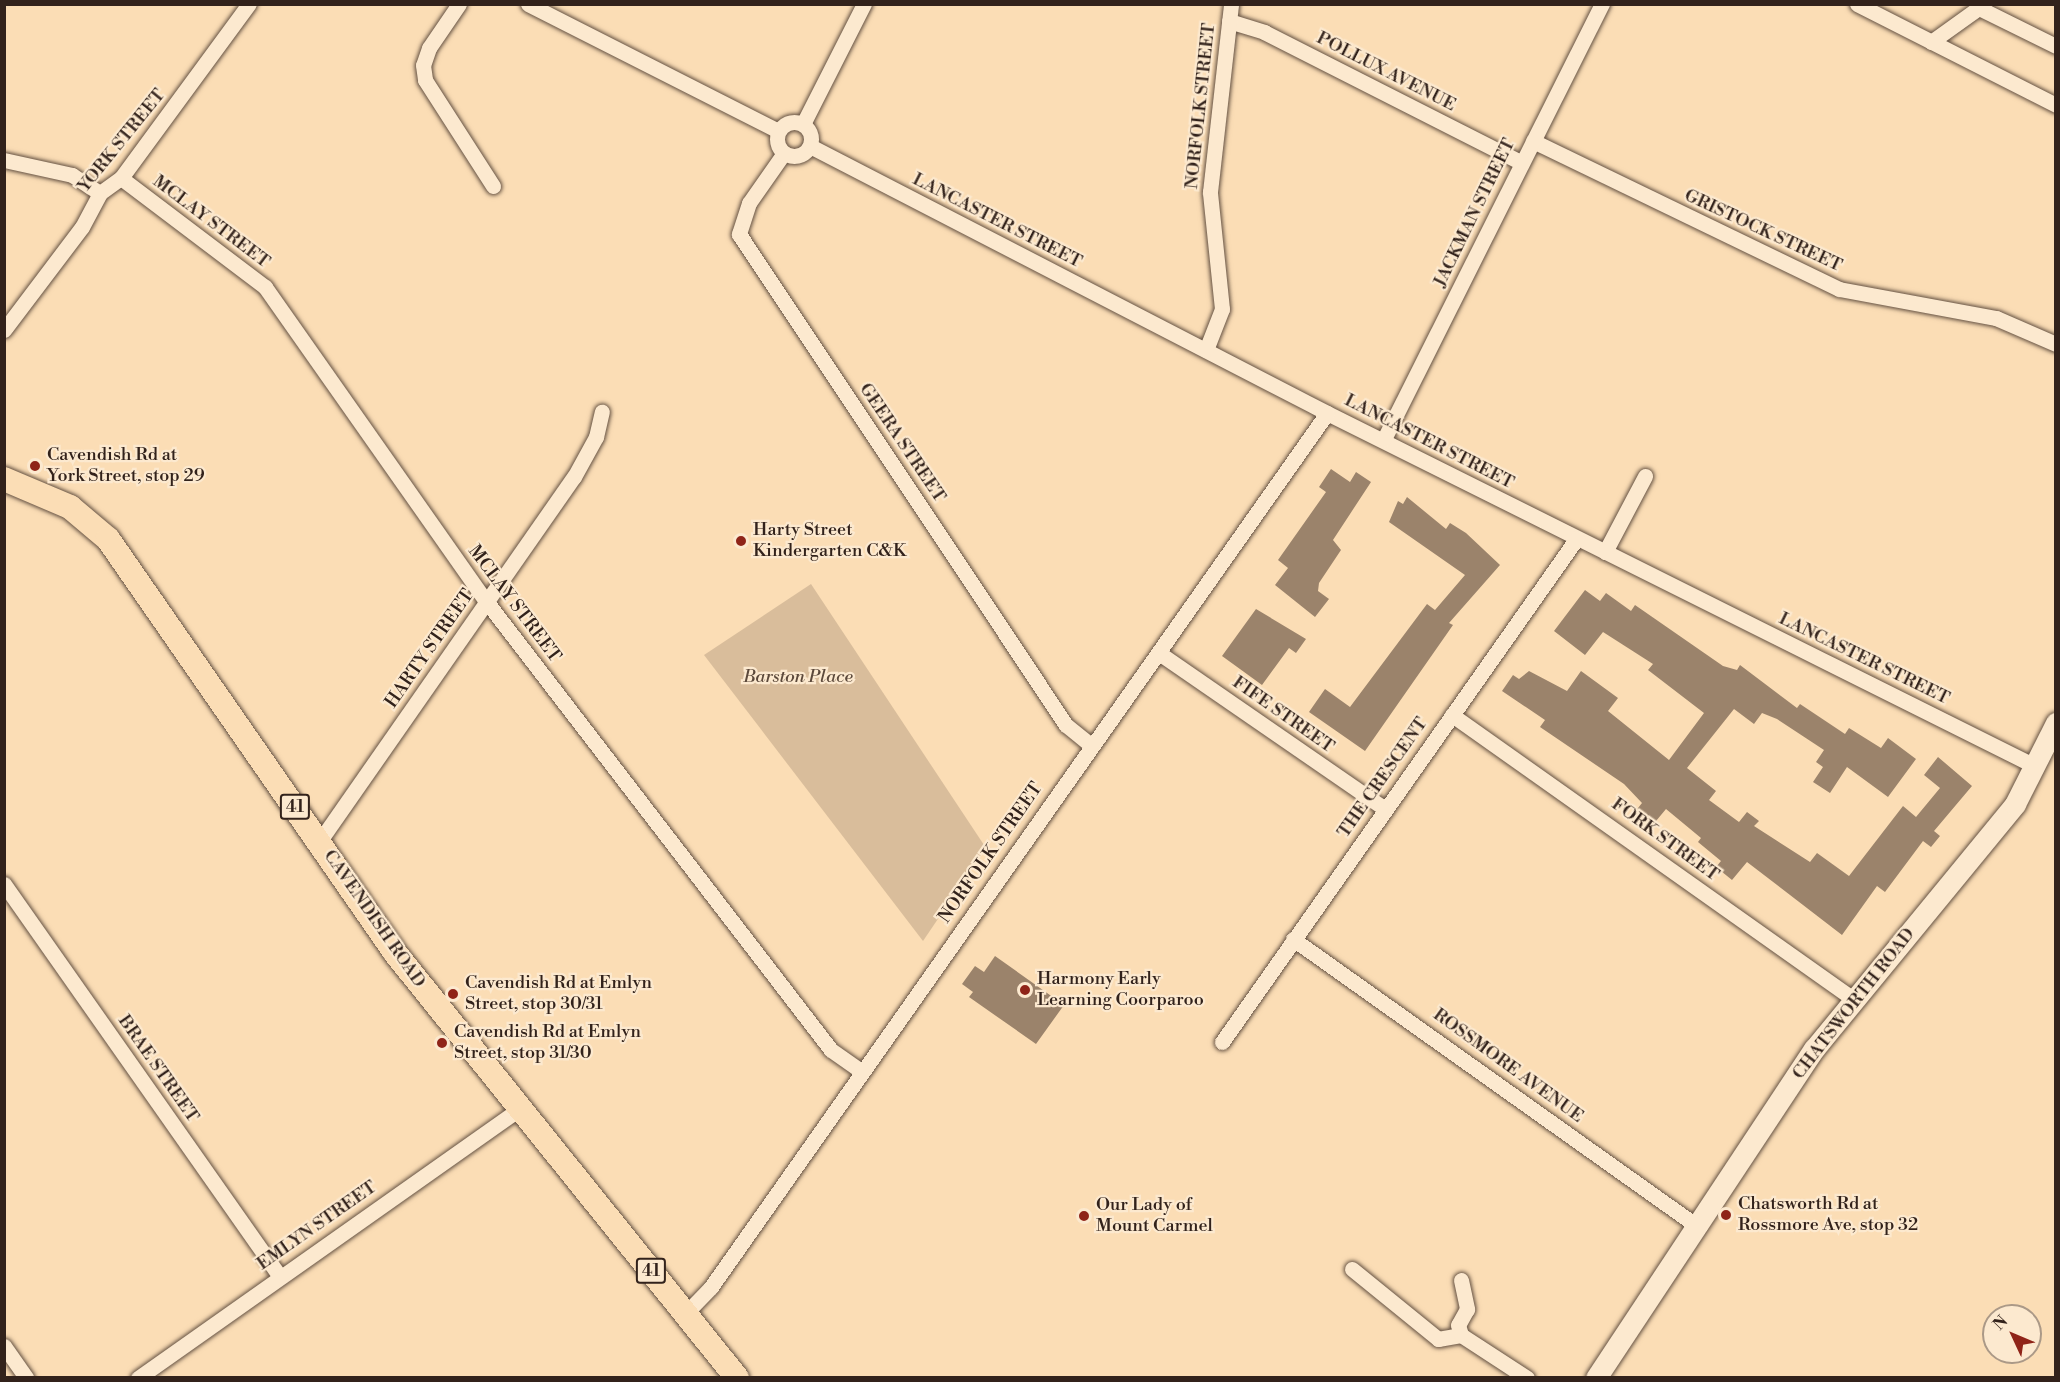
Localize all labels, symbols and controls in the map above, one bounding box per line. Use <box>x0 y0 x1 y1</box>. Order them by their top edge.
street label: NORFOLK STREET <box>1182 22 1220 190</box>
street label: POLLUX AVENUE <box>1313 28 1459 116</box>
street label: YORK STREET <box>74 85 170 197</box>
street label: JACKMAN STREET <box>1430 135 1520 291</box>
street label: LANCASTER STREET <box>909 169 1085 273</box>
street label: MCLAY STREET <box>148 171 274 273</box>
street label: GRISTOCK STREET <box>1681 185 1845 277</box>
street label: GEERA STREET <box>854 379 950 507</box>
street label: LANCASTER STREET <box>1341 390 1517 494</box>
place label: Cavendish Rd at York Street, stop 29 <box>47 445 205 488</box>
marker: Cavendish Rd at York Street, stop 29 <box>28 459 42 473</box>
place label: Harty Street Kindergarten C&K <box>753 520 906 562</box>
marker: Harty Street Kindergarten C&K <box>734 534 748 548</box>
street label: MCLAY STREET <box>463 541 565 667</box>
street label: HARTY STREET <box>381 585 479 713</box>
street label: LANCASTER STREET <box>1775 608 1953 710</box>
park label: Barston Place <box>743 666 853 688</box>
street label: FIFE STREET <box>1228 672 1338 758</box>
street label: THE CRESCENT <box>1333 714 1433 842</box>
street label: NORFOLK STREET <box>934 778 1048 928</box>
road number: 41 <box>278 794 312 820</box>
street label: FORK STREET <box>1607 794 1723 886</box>
street label: CAVENDISH ROAD <box>318 846 430 992</box>
street label: CHATSWORTH ROAD <box>1788 924 1920 1084</box>
place label: Harmony Early Learning Coorparoo <box>1037 969 1204 1012</box>
place label: Cavendish Rd at Emlyn Street, stop 30/31 <box>465 973 652 1016</box>
marker: Harmony Early Learning Coorparoo <box>1018 983 1032 997</box>
marker: Cavendish Rd at Emlyn Street, stop 30/31 <box>446 987 460 1001</box>
street label: ROSSMORE AVENUE <box>1429 1004 1587 1128</box>
street label: BRAE STREET <box>113 1011 203 1127</box>
place label: Cavendish Rd at Emlyn Street, stop 31/30 <box>454 1022 641 1064</box>
marker: Cavendish Rd at Emlyn Street, stop 31/30 <box>435 1036 449 1050</box>
street label: EMLYN STREET <box>253 1177 381 1275</box>
place label: Chatsworth Rd at Rossmore Ave, stop 32 <box>1738 1194 1918 1236</box>
place label: Our Lady of Mount Carmel <box>1096 1195 1213 1238</box>
marker: Chatsworth Rd at Rossmore Ave, stop 32 <box>1719 1208 1733 1222</box>
marker: Our Lady of Mount Carmel <box>1077 1209 1091 1223</box>
road number: 41 <box>634 1258 668 1284</box>
north arrow <box>1982 1304 2042 1364</box>
text: N <box>1989 1311 2012 1334</box>

